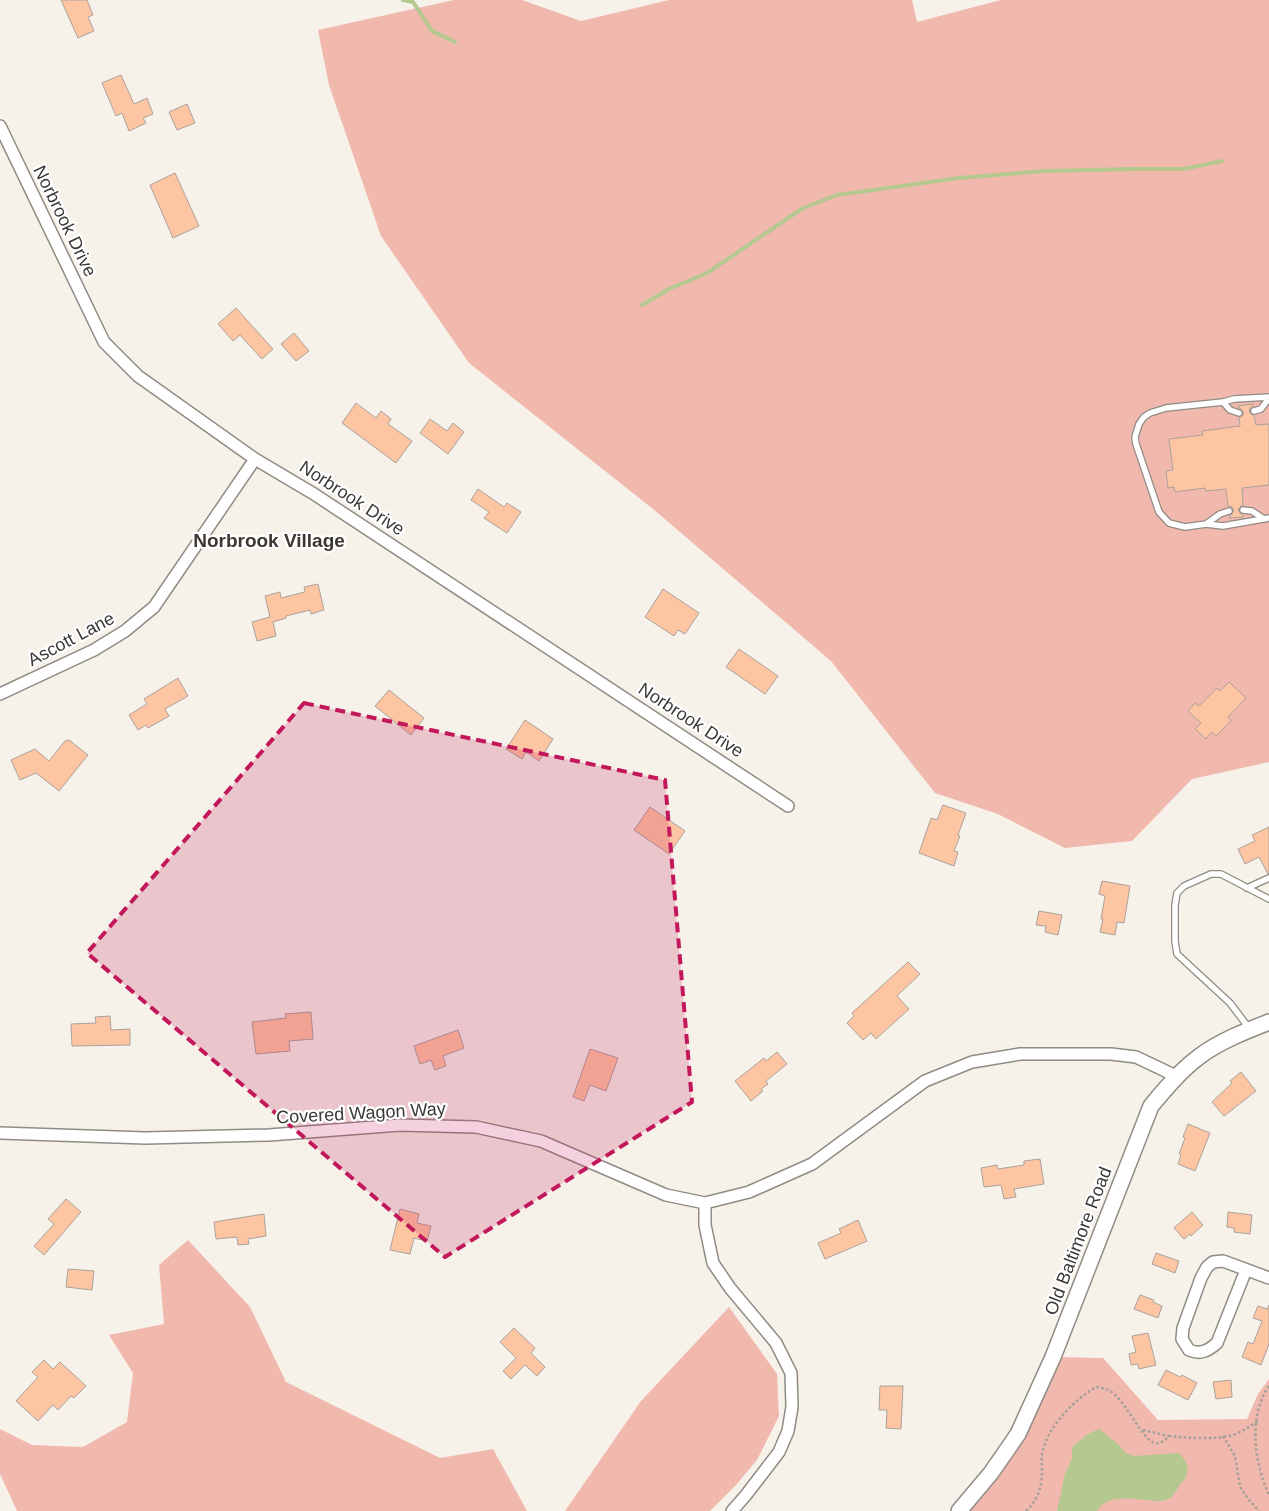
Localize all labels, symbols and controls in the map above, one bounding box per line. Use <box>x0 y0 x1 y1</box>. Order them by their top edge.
street label: Norbrook Drive <box>29 162 101 280</box>
street label: Norbrook Drive <box>296 457 408 539</box>
district label: Norbrook Village <box>193 530 345 551</box>
street label: Ascott Lane <box>24 608 118 670</box>
street label: Norbrook Drive <box>635 679 747 761</box>
street label: Covered Wagon Way <box>276 1099 446 1127</box>
street label: Old Baltimore Road <box>1041 1164 1115 1318</box>

